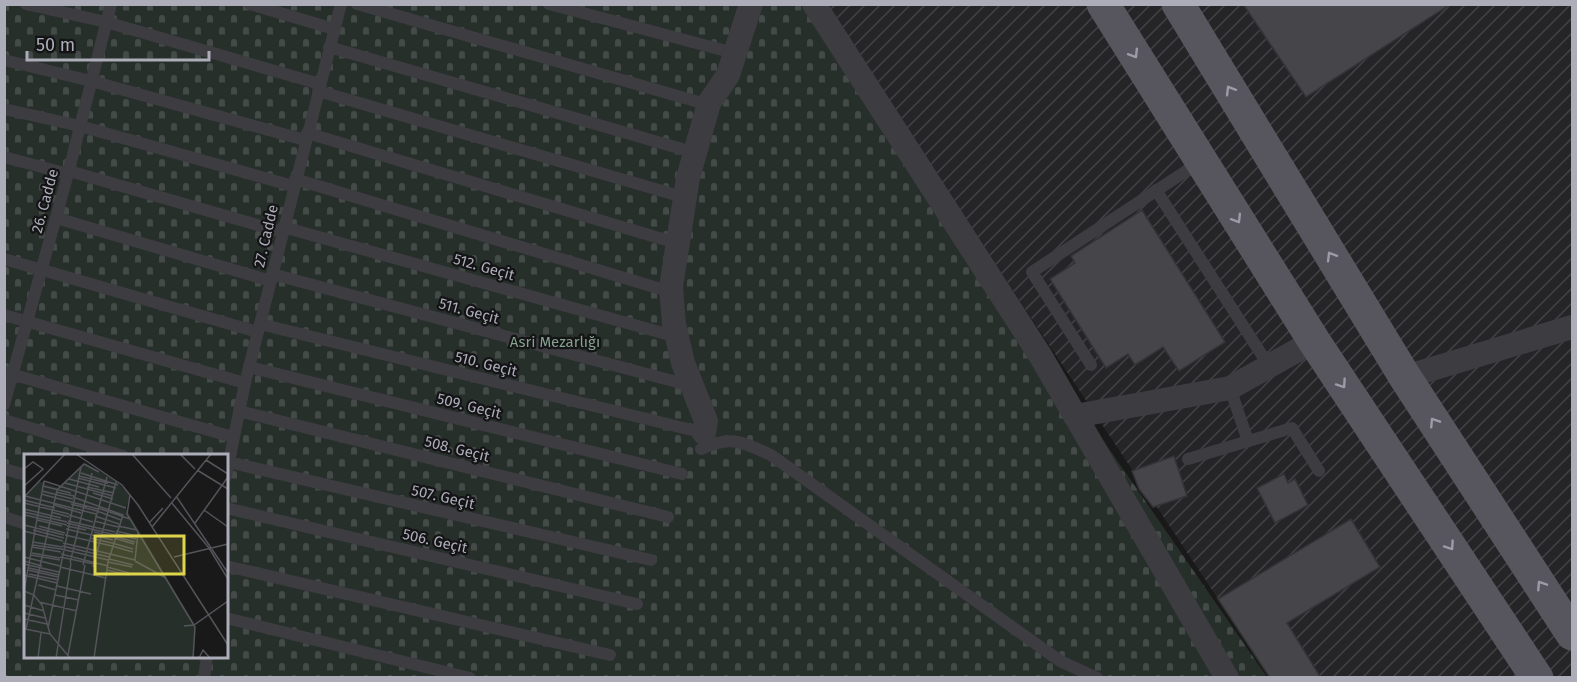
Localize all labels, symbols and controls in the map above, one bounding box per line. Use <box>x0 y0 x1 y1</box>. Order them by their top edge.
scale bar <box>27 24 208 62</box>
text: 50 m <box>36 34 75 56</box>
one-way arrow <box>1126 48 1138 58</box>
one-way arrow <box>1225 86 1237 96</box>
street label: 26. Cadde <box>28 167 62 235</box>
street label: 27. Cadde <box>250 203 282 269</box>
one-way arrow <box>1230 213 1241 224</box>
street label: 512. Geçit <box>451 250 517 284</box>
one-way arrow <box>1327 252 1339 262</box>
street label: 511. Geçit <box>437 294 502 328</box>
park label: Asri Mezarlığı <box>510 333 600 351</box>
street label: 510. Geçit <box>453 348 520 381</box>
one-way arrow <box>1335 377 1346 388</box>
street label: 509. Geçit <box>435 389 504 423</box>
one-way arrow <box>1430 418 1441 429</box>
street label: 508. Geçit <box>423 432 492 466</box>
inset map <box>24 454 228 658</box>
street label: 507. Geçit <box>410 481 477 513</box>
street label: 506. Geçit <box>401 525 470 557</box>
one-way arrow <box>1443 539 1454 550</box>
one-way arrow <box>1536 581 1548 591</box>

